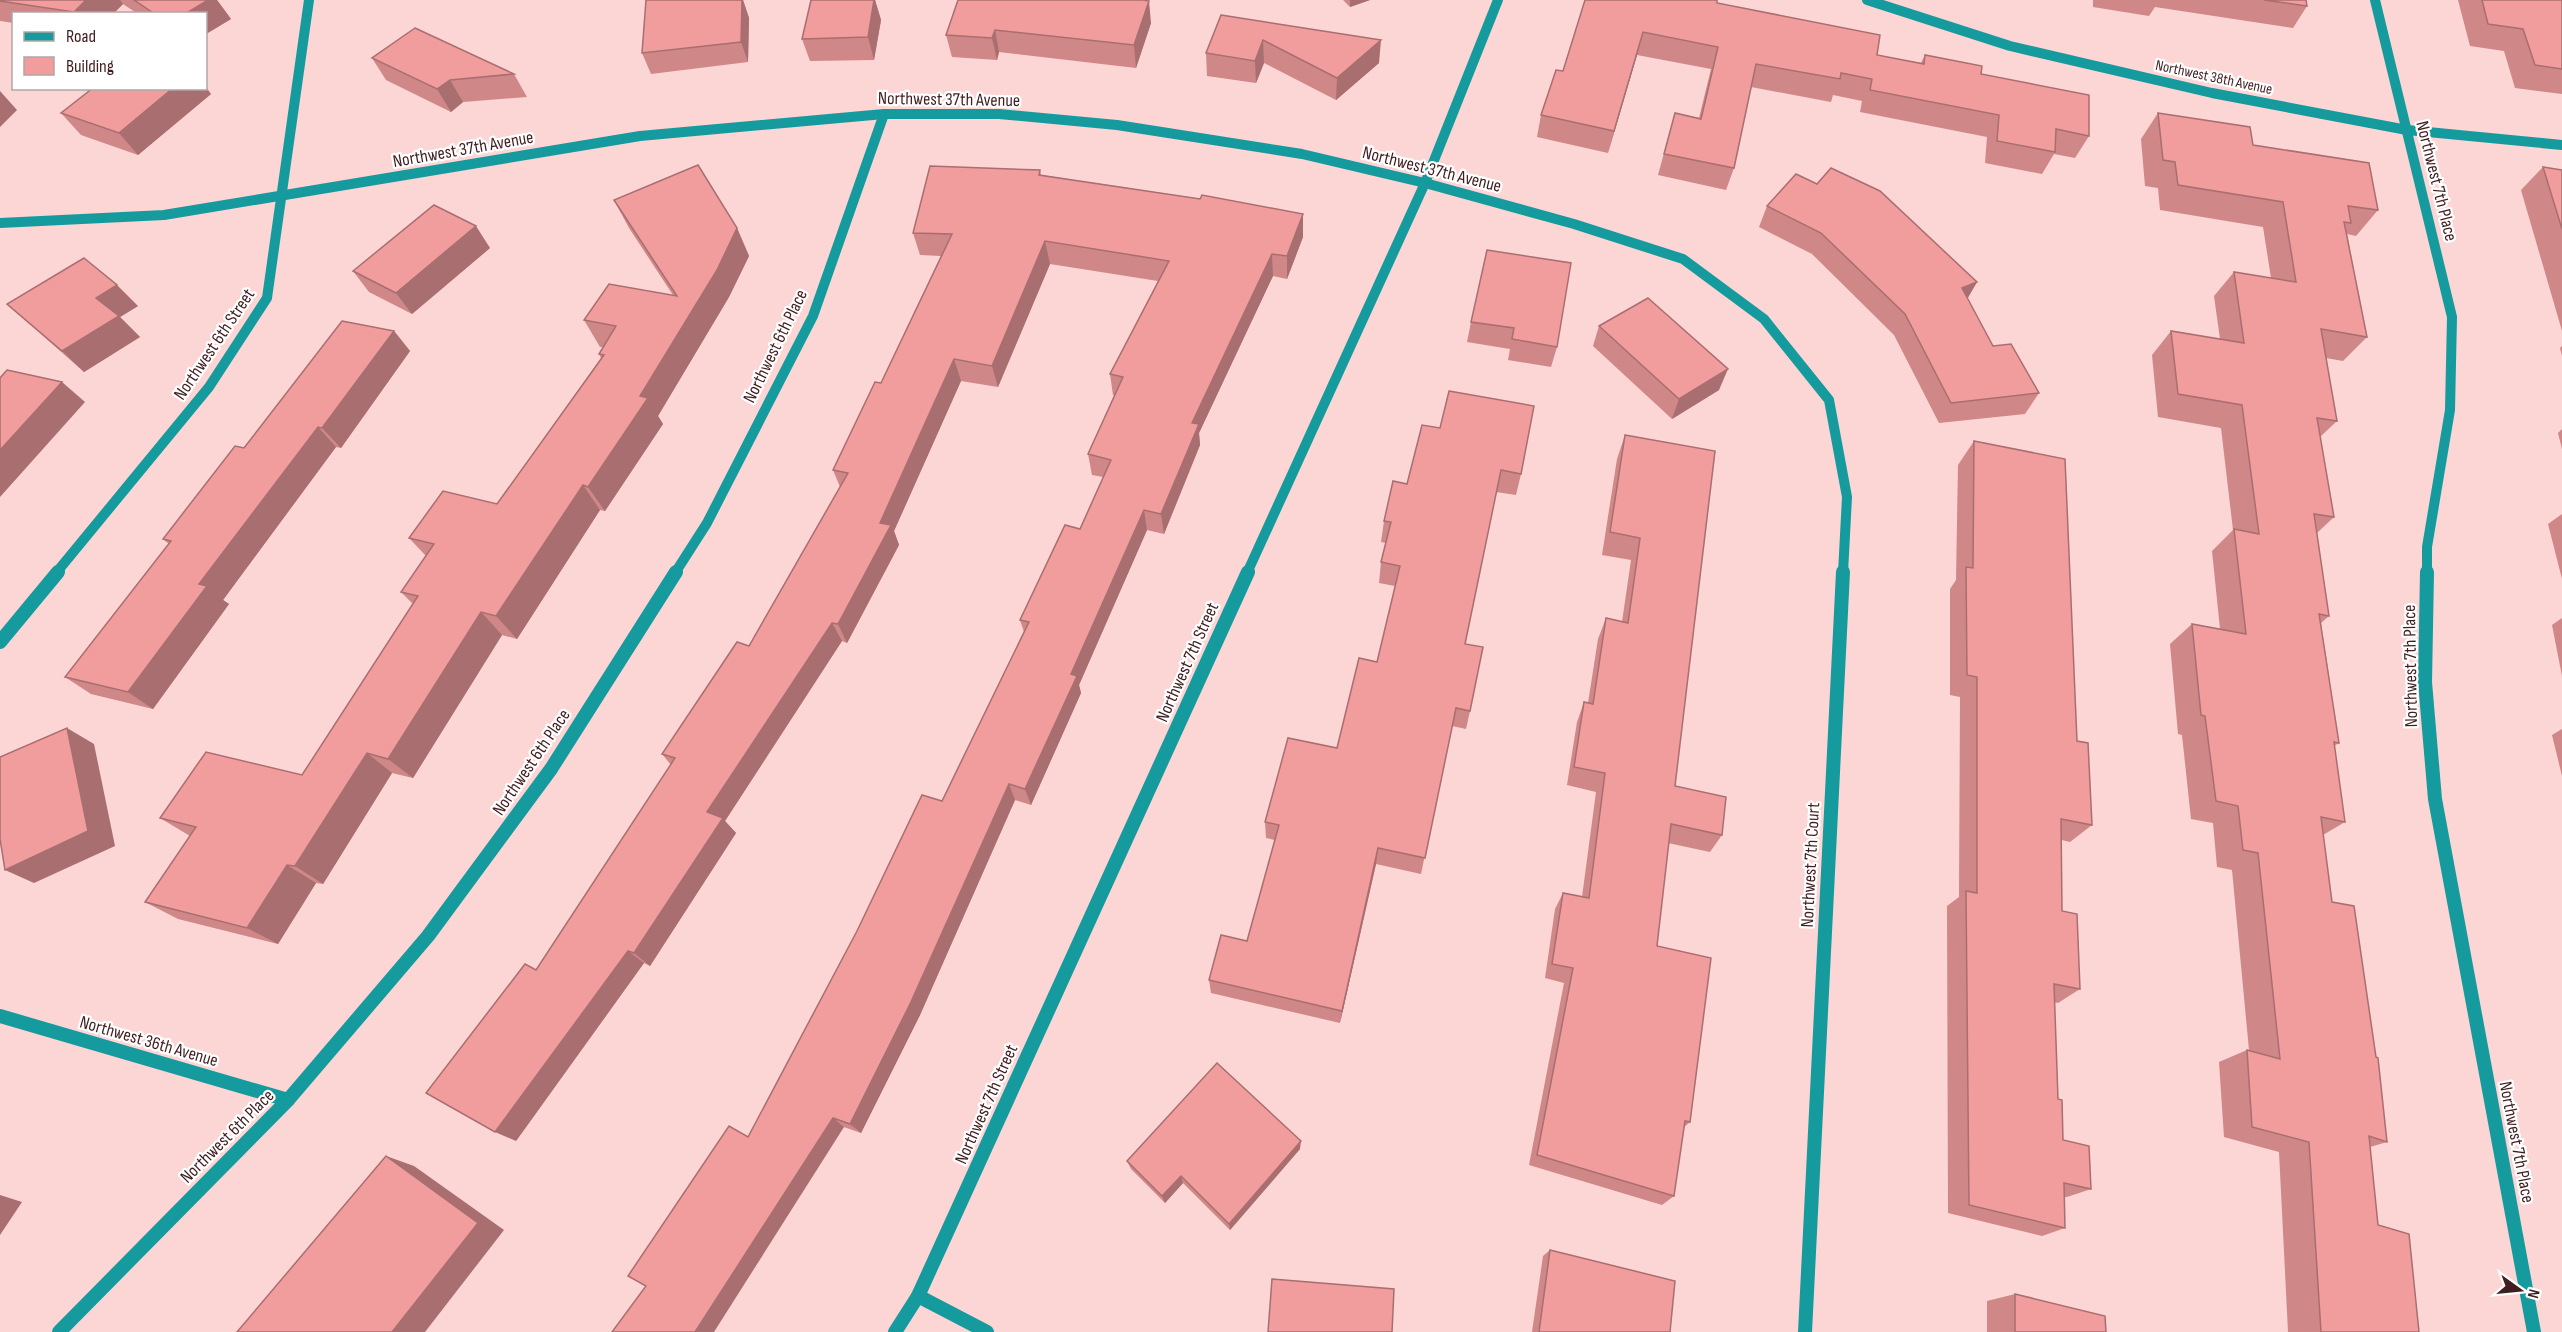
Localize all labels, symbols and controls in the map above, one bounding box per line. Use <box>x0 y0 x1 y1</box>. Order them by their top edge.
legend <box>12 12 207 90</box>
text: Road <box>66 26 96 47</box>
text: Building <box>66 56 114 77</box>
street label: Northwest 38th Avenue <box>2154 56 2274 99</box>
street label: Northwest 37th Avenue <box>878 88 1020 111</box>
street label: Northwest 7th Place <box>2411 119 2462 243</box>
street label: Northwest 37th Avenue <box>391 127 535 172</box>
street label: Northwest 37th Avenue <box>1360 142 1503 197</box>
street label: Northwest 6th Street <box>170 284 260 404</box>
street label: Northwest 6th Place <box>739 286 812 406</box>
street label: Northwest 7th Street <box>1152 599 1223 725</box>
street label: Northwest 7th Place <box>2399 604 2422 728</box>
street label: Northwest 6th Place <box>488 705 575 819</box>
street label: Northwest 7th Court <box>1797 801 1824 928</box>
street label: Northwest 36th Avenue <box>77 1012 220 1071</box>
street label: Northwest 7th Street <box>951 1041 1022 1167</box>
street label: Northwest 7th Place <box>2494 1080 2539 1204</box>
street label: Northwest 6th Place <box>176 1085 278 1187</box>
north arrow <box>2490 1260 2550 1320</box>
text: N <box>2523 1287 2543 1300</box>

